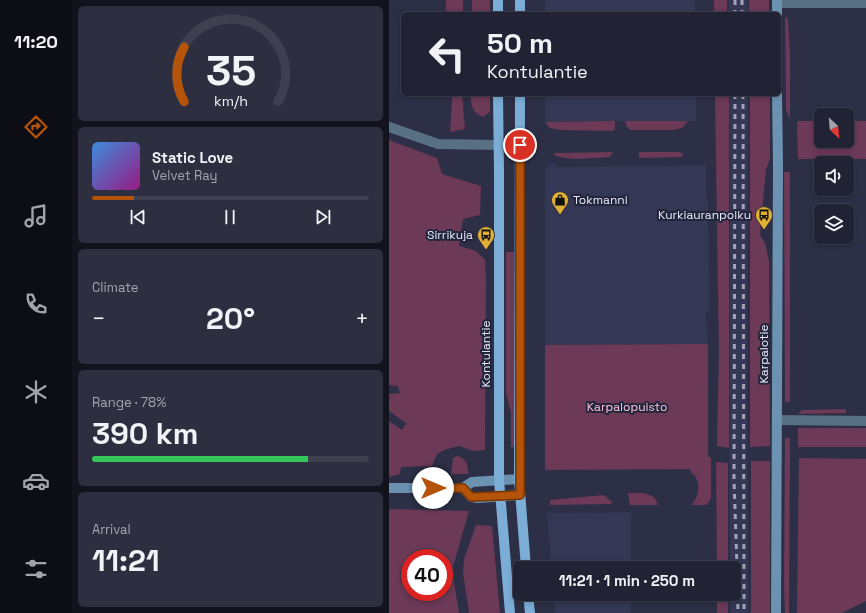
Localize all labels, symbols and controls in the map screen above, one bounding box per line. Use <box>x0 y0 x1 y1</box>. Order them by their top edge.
text: 50 m <box>487 25 553 61</box>
icon: left <box>421 28 473 80</box>
text: 11:20 <box>14 30 58 53</box>
text: 35 <box>205 44 256 97</box>
text: Kontulantie <box>487 60 588 83</box>
text: km/h <box>213 91 248 109</box>
north arrow <box>814 108 854 148</box>
map controls <box>814 108 854 244</box>
icon: directions <box>22 113 50 141</box>
pin <box>503 128 537 162</box>
icon: arrive <box>509 134 531 156</box>
text: Static Love <box>152 148 233 167</box>
button: sound <box>814 156 854 196</box>
text: Velvet Ray <box>152 167 217 184</box>
shop icon: Tokmanni <box>550 190 570 215</box>
place label: Tokmanni <box>573 192 628 208</box>
icon: music <box>22 202 50 230</box>
button: layers <box>814 204 854 244</box>
bus stop icon: Kurkiauranpolku <box>754 205 774 230</box>
icon: previous <box>127 206 149 228</box>
icon: pause <box>219 206 241 228</box>
icon: next <box>312 206 334 228</box>
place label: Kurkiauranpolku <box>658 207 751 223</box>
bus stop icon: Sirrikuja <box>476 225 496 250</box>
place label: Sirrikuja <box>427 227 473 243</box>
text: Climate <box>92 279 138 296</box>
icon: phone <box>22 290 50 318</box>
text: 20° <box>206 299 255 338</box>
text: − <box>92 304 106 332</box>
text: + <box>355 304 369 332</box>
street label: Kontulantie <box>478 320 494 388</box>
street label: Karpalotie <box>756 324 772 384</box>
icon: climate <box>22 378 50 406</box>
text: Range · 78% <box>92 394 166 411</box>
park label: Karpalopuisto <box>587 399 667 415</box>
text: 390 km <box>92 414 198 453</box>
icon: car <box>22 467 50 495</box>
position arrow <box>412 467 454 509</box>
text: Arrival <box>92 521 131 538</box>
text: 11:21 <box>92 541 159 580</box>
speed limit sign: 40 <box>401 549 453 601</box>
icon: filters <box>22 555 50 583</box>
text: 11:21 · 1 min · 250 m <box>559 571 695 590</box>

